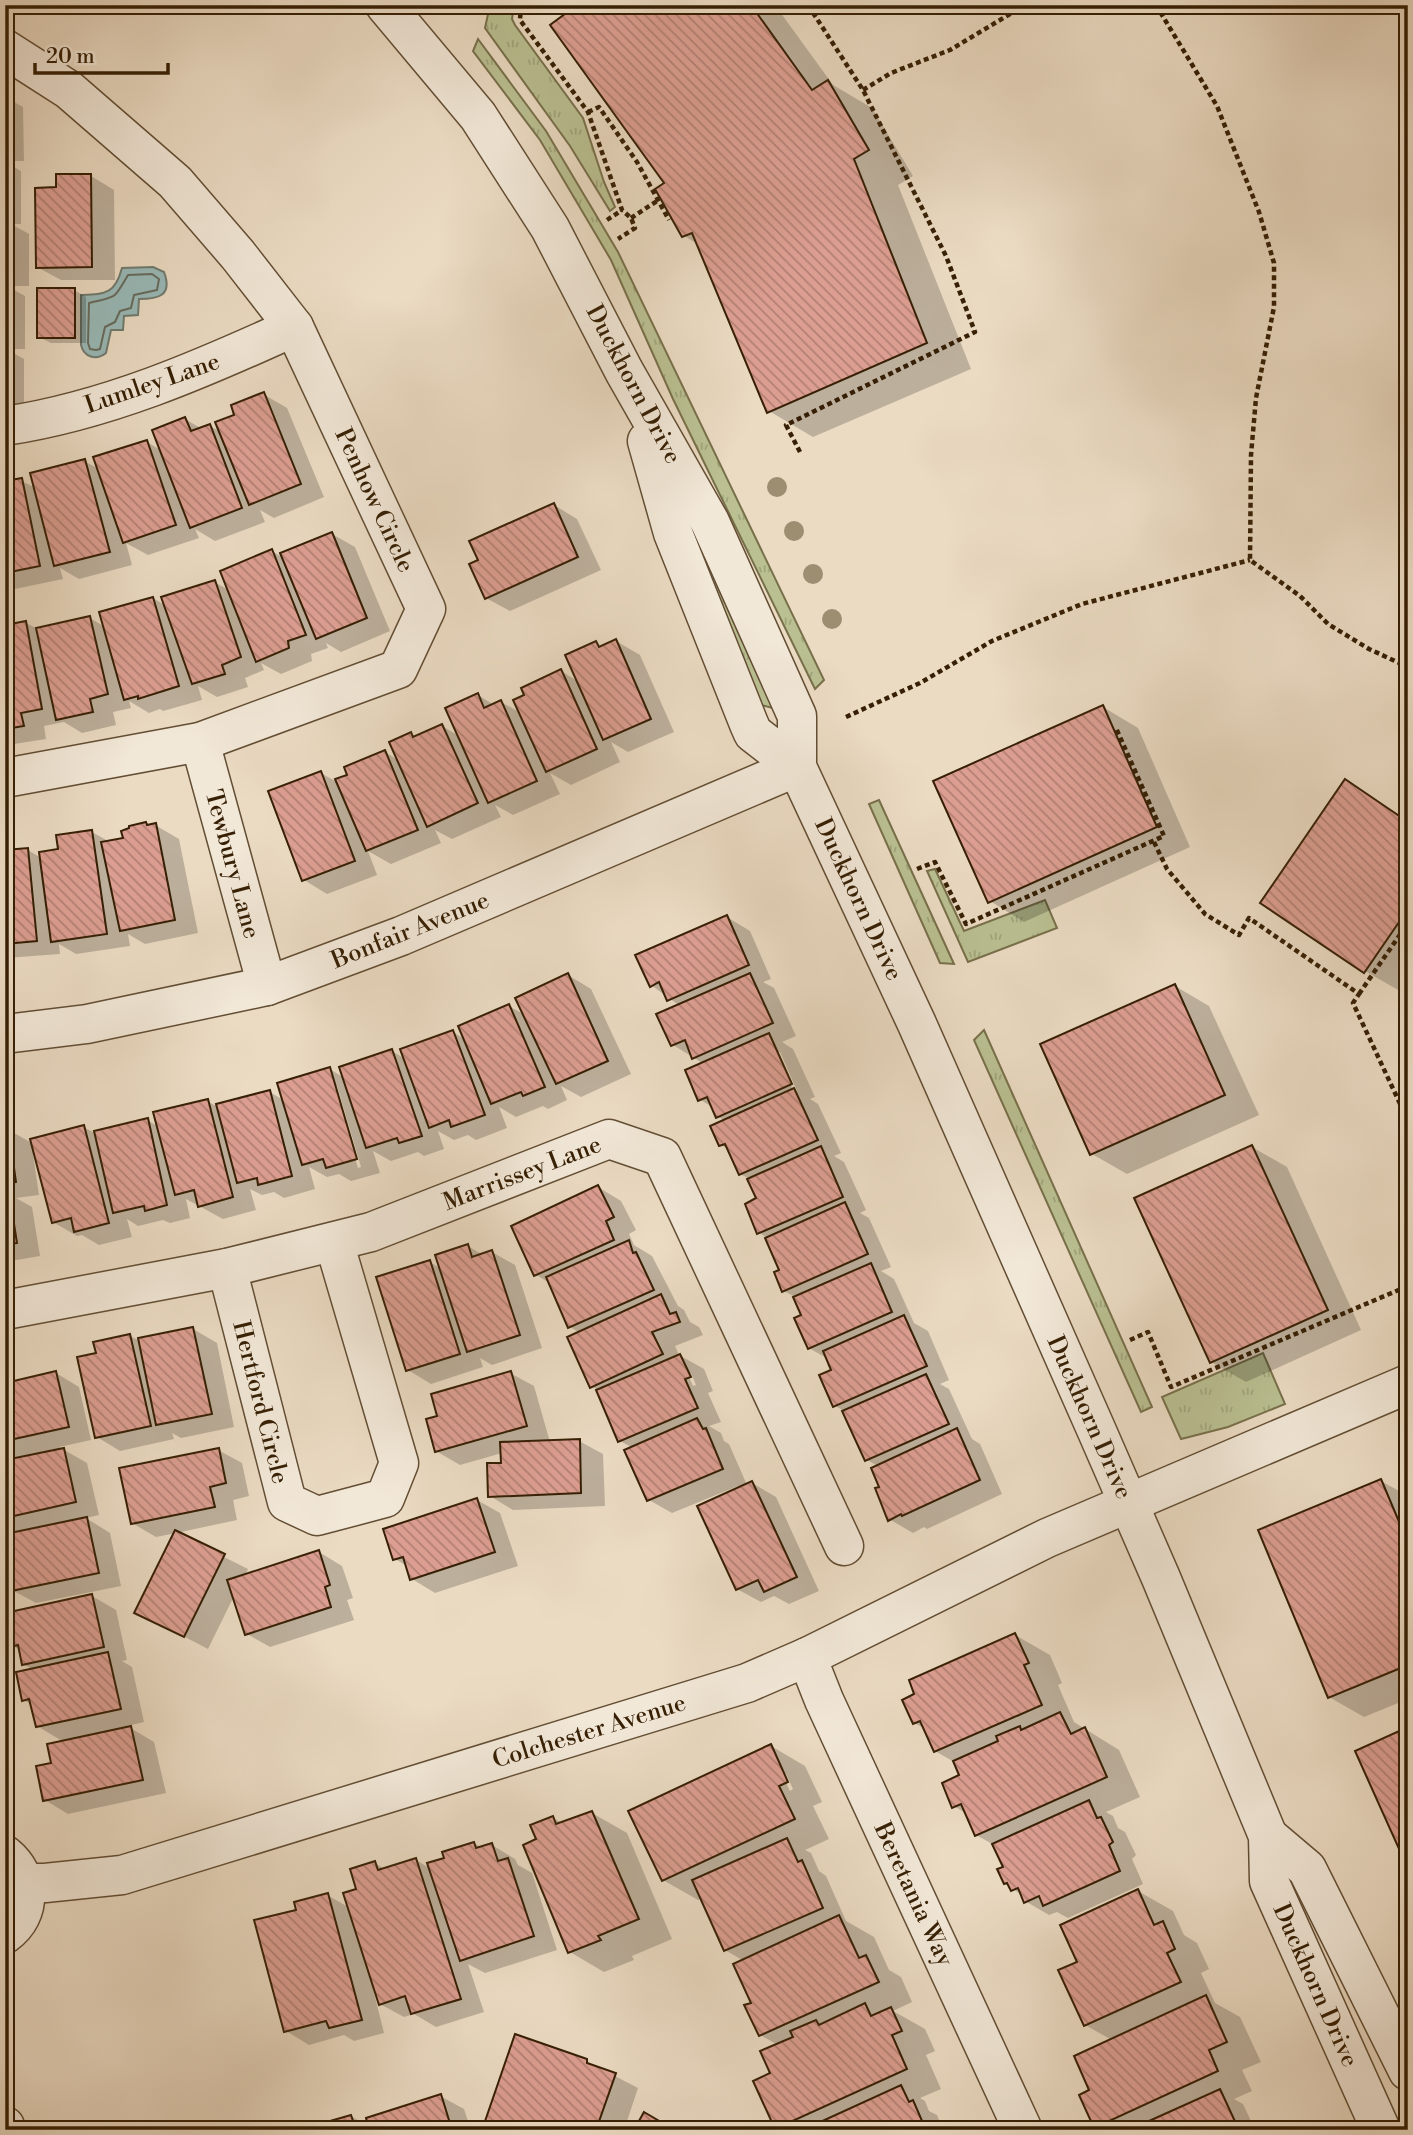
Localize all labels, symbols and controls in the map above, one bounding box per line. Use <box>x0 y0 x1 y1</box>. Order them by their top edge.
scale bar <box>35 32 168 76</box>
text: 20 m <box>46 44 95 70</box>
street label: Duckhorn Drive <box>579 300 688 469</box>
street label: Lumley Lane <box>81 347 224 421</box>
street label: Penhow Circle <box>328 423 421 577</box>
street label: Tewbury Lane <box>198 787 266 942</box>
street label: Duckhorn Drive <box>807 813 909 985</box>
street label: Bonfair Avenue <box>326 886 494 977</box>
street label: Marrissey Lane <box>439 1130 606 1218</box>
street label: Hertford Circle <box>225 1318 295 1487</box>
street label: Duckhorn Drive <box>1040 1331 1139 1504</box>
street label: Colchester Avenue <box>489 1688 690 1776</box>
street label: Beretania Way <box>866 1817 960 1972</box>
street label: Duckhorn Drive <box>1266 1899 1365 2072</box>

